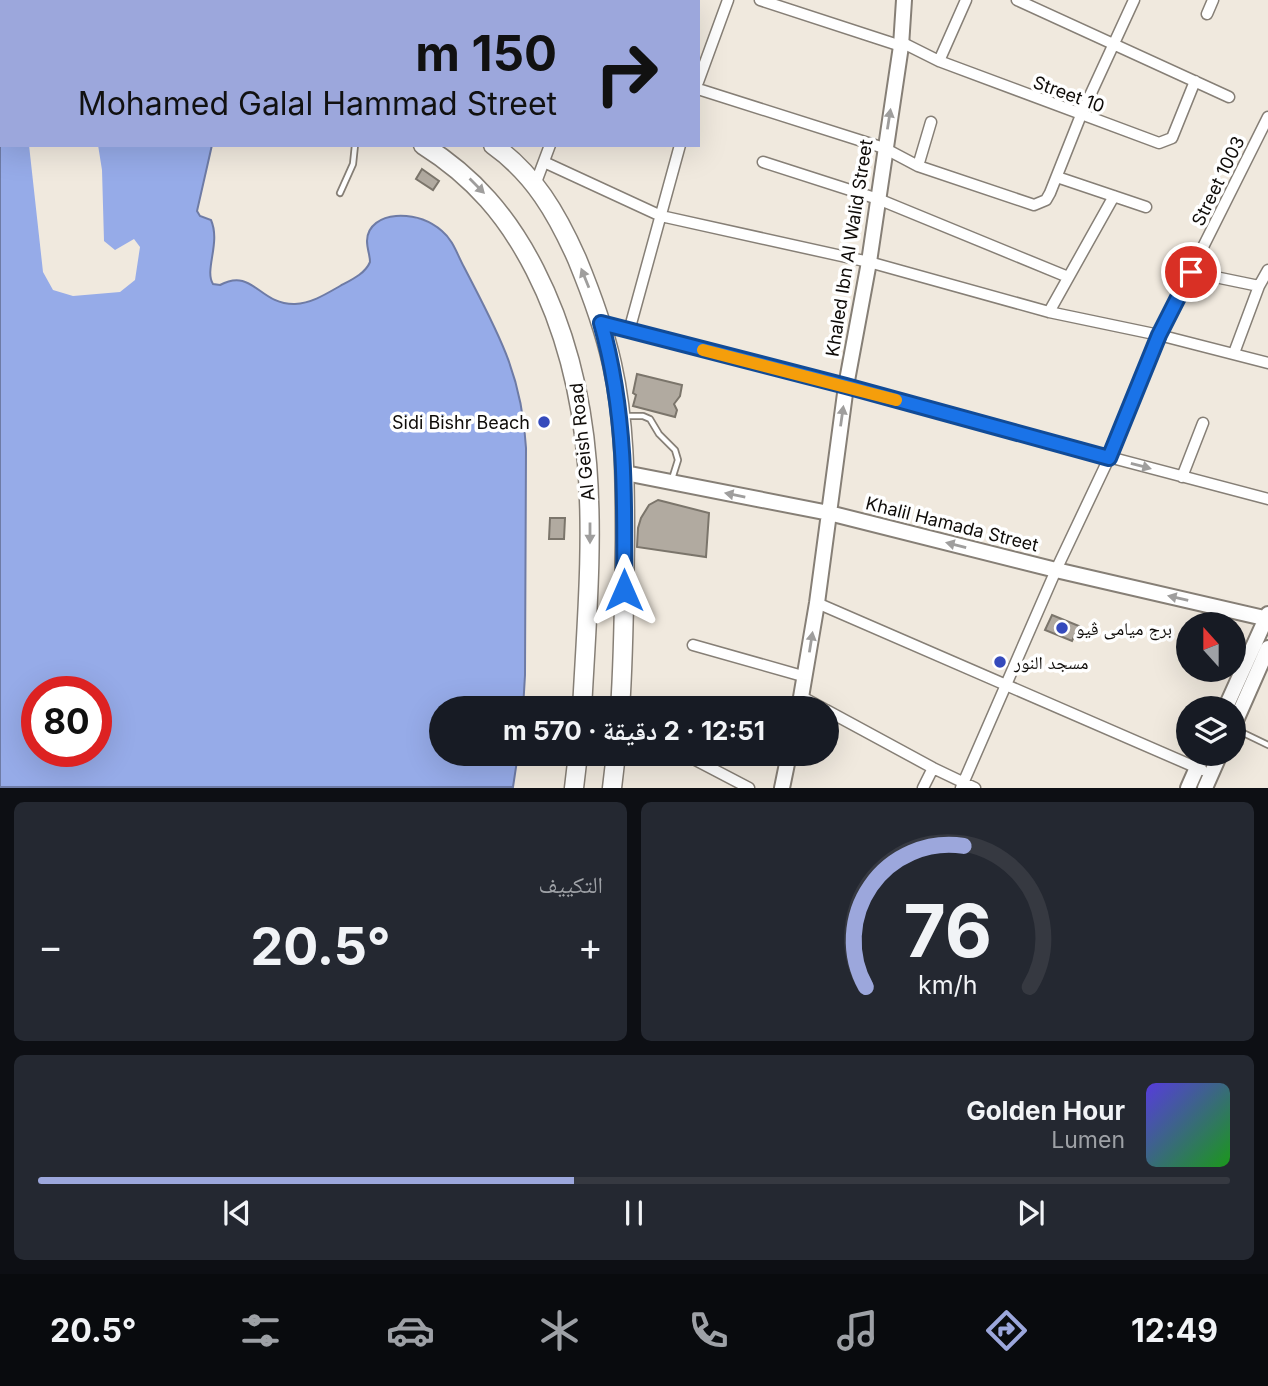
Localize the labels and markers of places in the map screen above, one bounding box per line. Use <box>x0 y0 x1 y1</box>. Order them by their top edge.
pin <box>1161 242 1221 302</box>
place label: Sidi Bishr Beach <box>392 412 530 433</box>
marker: Sidi Bishr Beach <box>536 414 552 430</box>
place label: برج ميامى ڤيو <box>1076 618 1172 641</box>
marker: برج ميامى ڤيو <box>1054 620 1070 636</box>
place label: مسجد النور <box>1013 652 1088 673</box>
marker: مسجد النور <box>992 654 1008 670</box>

